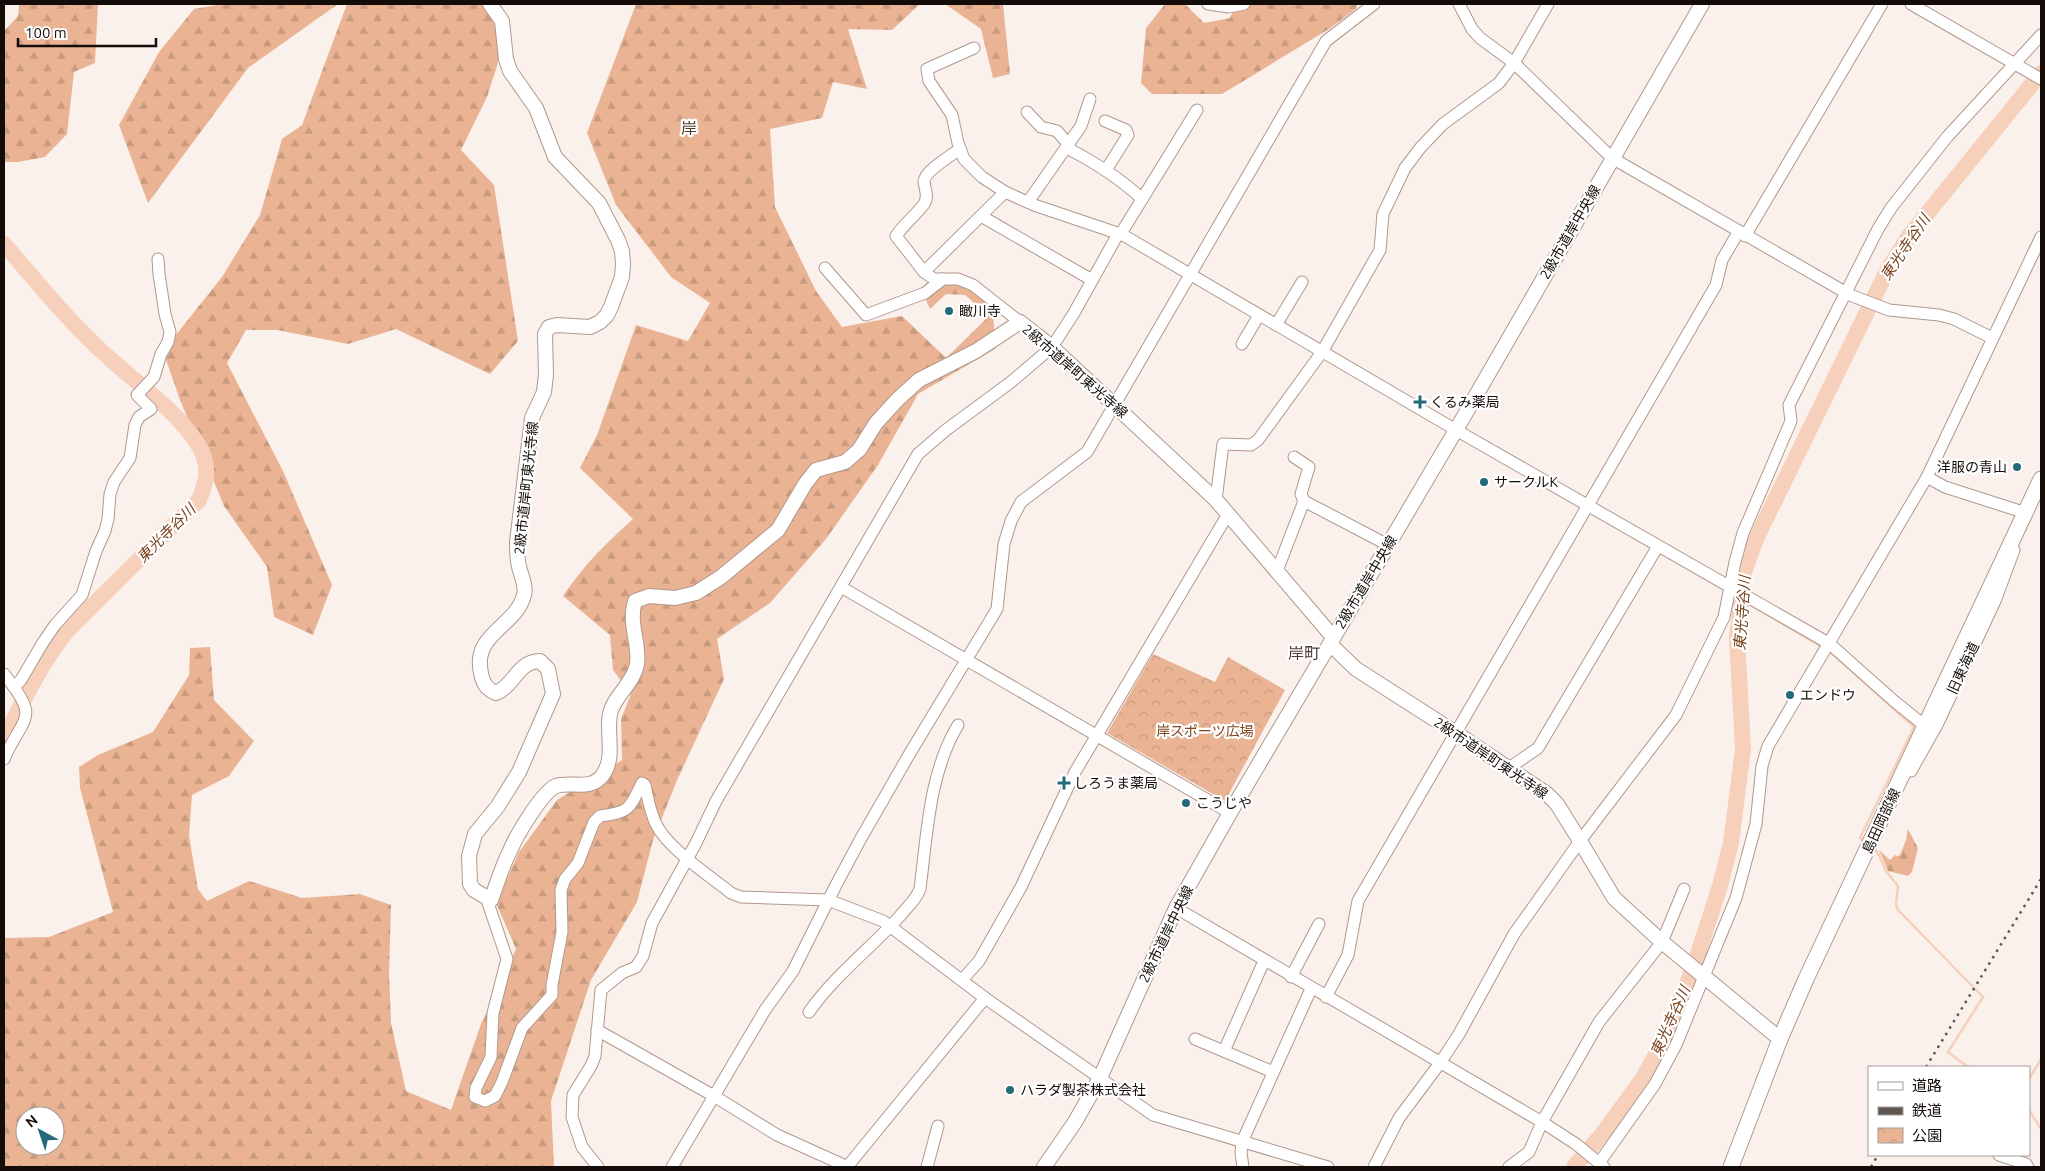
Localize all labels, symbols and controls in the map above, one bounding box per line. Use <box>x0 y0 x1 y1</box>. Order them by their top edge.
scale bar <box>18 15 155 47</box>
text: 100 m <box>25 24 67 41</box>
district label: 岸 <box>681 119 697 137</box>
street label: 2級市道岸中央線 <box>1537 182 1603 282</box>
water label: 東光寺谷川 <box>1877 210 1934 283</box>
place label: 瞰川寺 <box>959 303 1001 319</box>
marker: 瞰川寺 <box>943 305 955 317</box>
street label: 2級市道岸町東光寺線 <box>1019 321 1131 421</box>
place label: くるみ薬局 <box>1430 394 1500 410</box>
marker: くるみ薬局 <box>1414 396 1426 408</box>
street label: 2級市道岸町東光寺線 <box>511 421 541 555</box>
place label: 洋服の青山 <box>1937 459 2007 475</box>
marker: 洋服の青山 <box>2011 461 2023 473</box>
place label: サークルK <box>1494 474 1559 490</box>
marker: サークルK <box>1478 476 1490 488</box>
water label: 東光寺谷川 <box>133 499 200 566</box>
street label: 2級市道岸中央線 <box>1332 532 1400 632</box>
water label: 東光寺谷川 <box>1731 573 1753 651</box>
street label: 旧東海道 <box>1944 639 1982 697</box>
district label: 岸町 <box>1288 644 1320 662</box>
place label: エンドウ <box>1800 687 1856 703</box>
marker: エンドウ <box>1784 689 1796 701</box>
street label: 2級市道岸町東光寺線 <box>1431 714 1551 802</box>
park label: 岸スポーツ広場 <box>1156 723 1254 739</box>
place label: しろうま薬局 <box>1074 775 1158 791</box>
marker: しろうま薬局 <box>1058 777 1070 789</box>
street label: 島田岡部線 <box>1859 786 1903 856</box>
place label: こうじや <box>1196 795 1252 811</box>
marker: こうじや <box>1180 797 1192 809</box>
street label: 2級市道岸中央線 <box>1136 883 1196 985</box>
water label: 東光寺谷川 <box>1647 981 1694 1059</box>
legend <box>1868 1066 2030 1156</box>
text: 道路 <box>1912 1077 1942 1094</box>
place label: ハラダ製茶株式会社 <box>1020 1082 1146 1098</box>
marker: ハラダ製茶株式会社 <box>1004 1084 1016 1096</box>
text: 鉄道 <box>1912 1102 1942 1119</box>
north arrow <box>15 1106 65 1156</box>
text: N <box>22 1112 41 1131</box>
text: 公園 <box>1912 1127 1942 1144</box>

